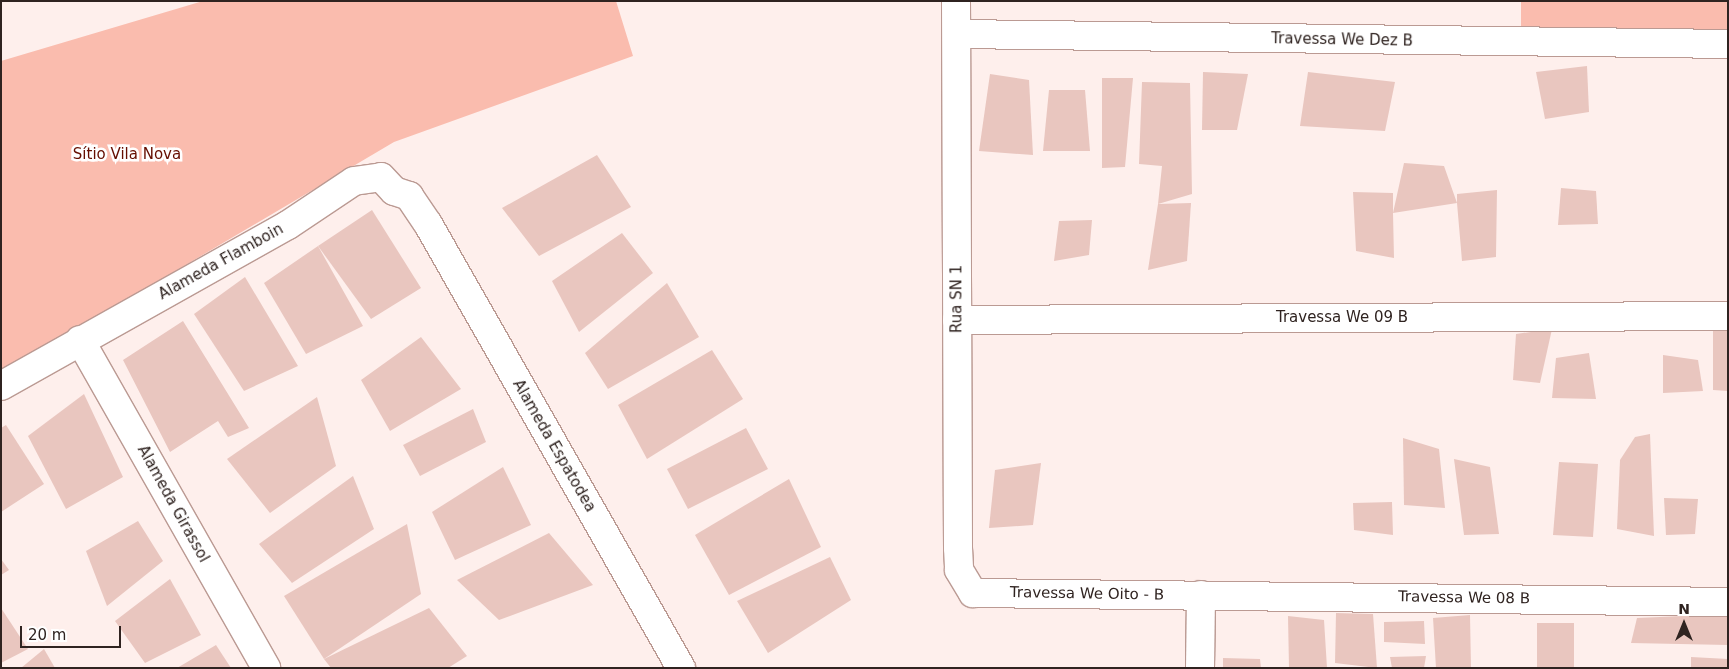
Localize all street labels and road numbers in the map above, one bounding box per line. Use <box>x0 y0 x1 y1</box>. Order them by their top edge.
street label: Travessa We Dez B <box>1271 30 1413 50</box>
street label: Alameda Flamboin <box>155 220 287 304</box>
street label: Rua SN 1 <box>948 265 966 333</box>
street label: Travessa We 09 B <box>1276 309 1408 327</box>
street label: Alameda Espatodea <box>509 377 599 515</box>
street label: Alameda Girassol <box>133 442 213 566</box>
street label: Travessa We Oito - B <box>1010 584 1164 604</box>
street label: Travessa We 08 B <box>1398 588 1530 608</box>

